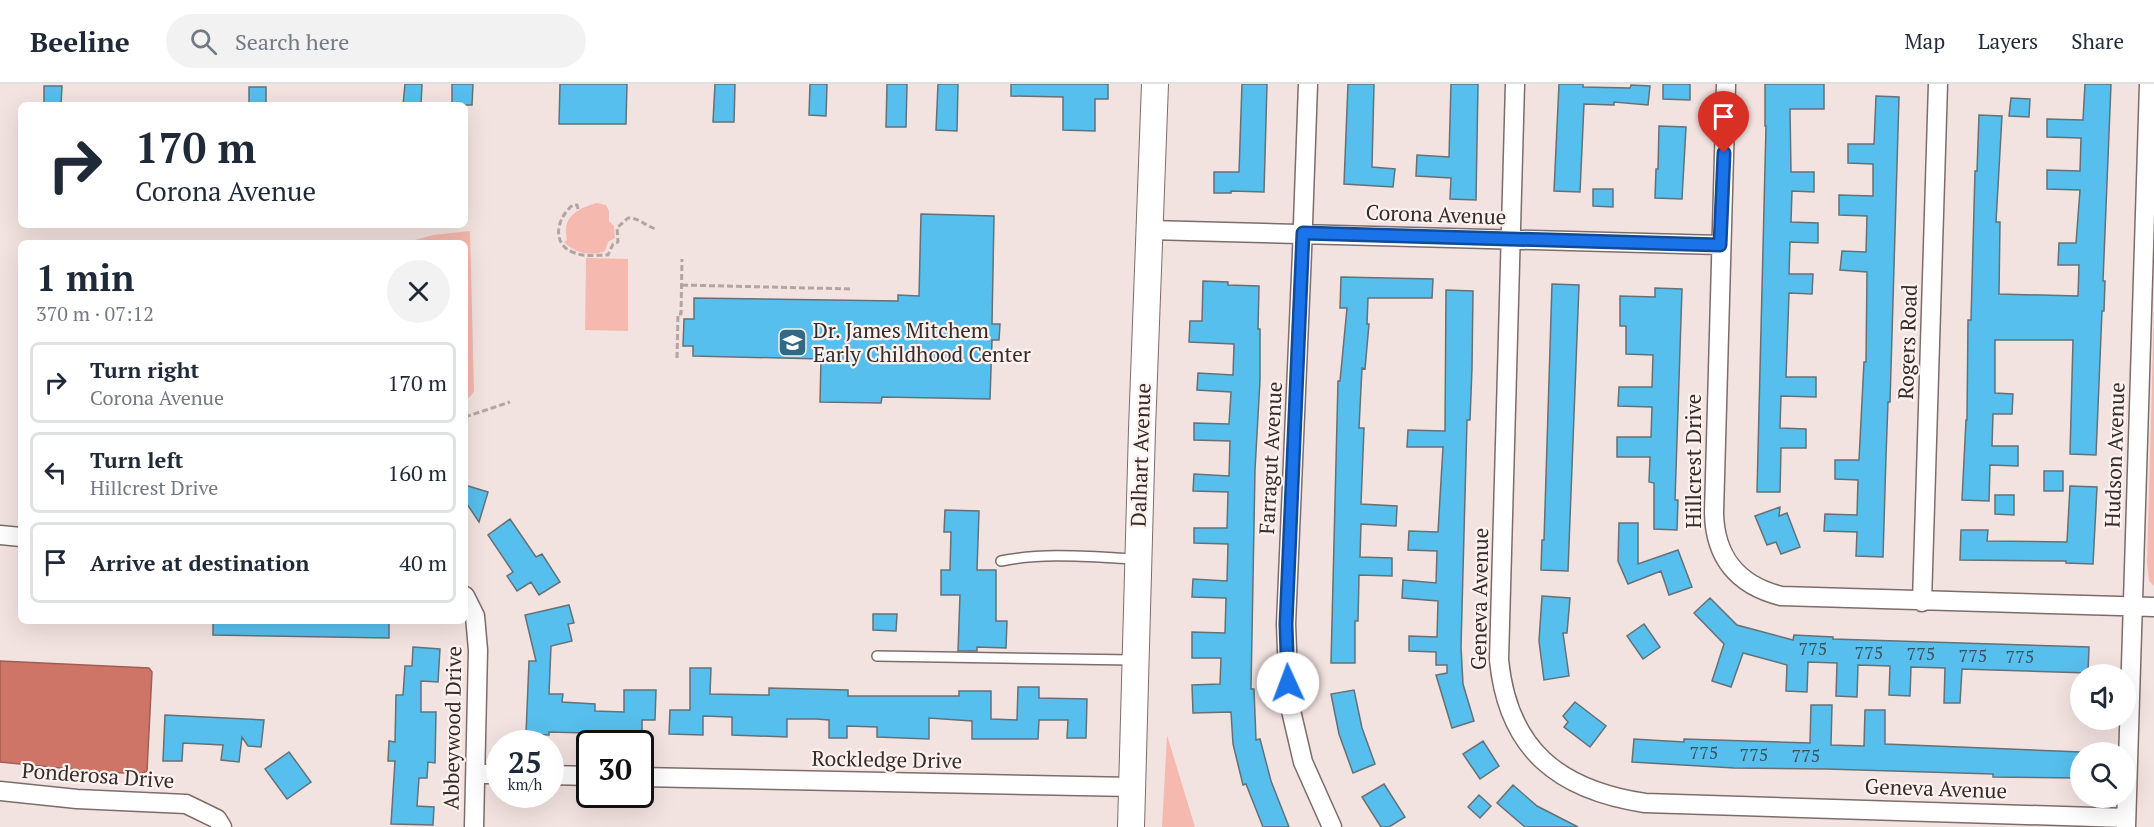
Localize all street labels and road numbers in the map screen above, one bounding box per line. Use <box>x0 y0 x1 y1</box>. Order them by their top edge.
street label: Corona Avenue <box>1365 198 1507 230</box>
street label: Rogers Road <box>1891 284 1923 400</box>
street label: Farragut Avenue <box>1252 381 1288 535</box>
street label: Dalhart Avenue <box>1123 382 1157 527</box>
street label: Hudson Avenue <box>2097 382 2131 528</box>
street label: Hillcrest Drive <box>1679 394 1707 528</box>
street label: Geneva Avenue <box>1464 528 1494 670</box>
street label: Abbeywood Drive <box>437 646 467 810</box>
street label: Rockledge Drive <box>812 744 963 774</box>
street label: Ponderosa Drive <box>21 756 175 794</box>
street label: Geneva Avenue <box>1864 772 2008 804</box>

